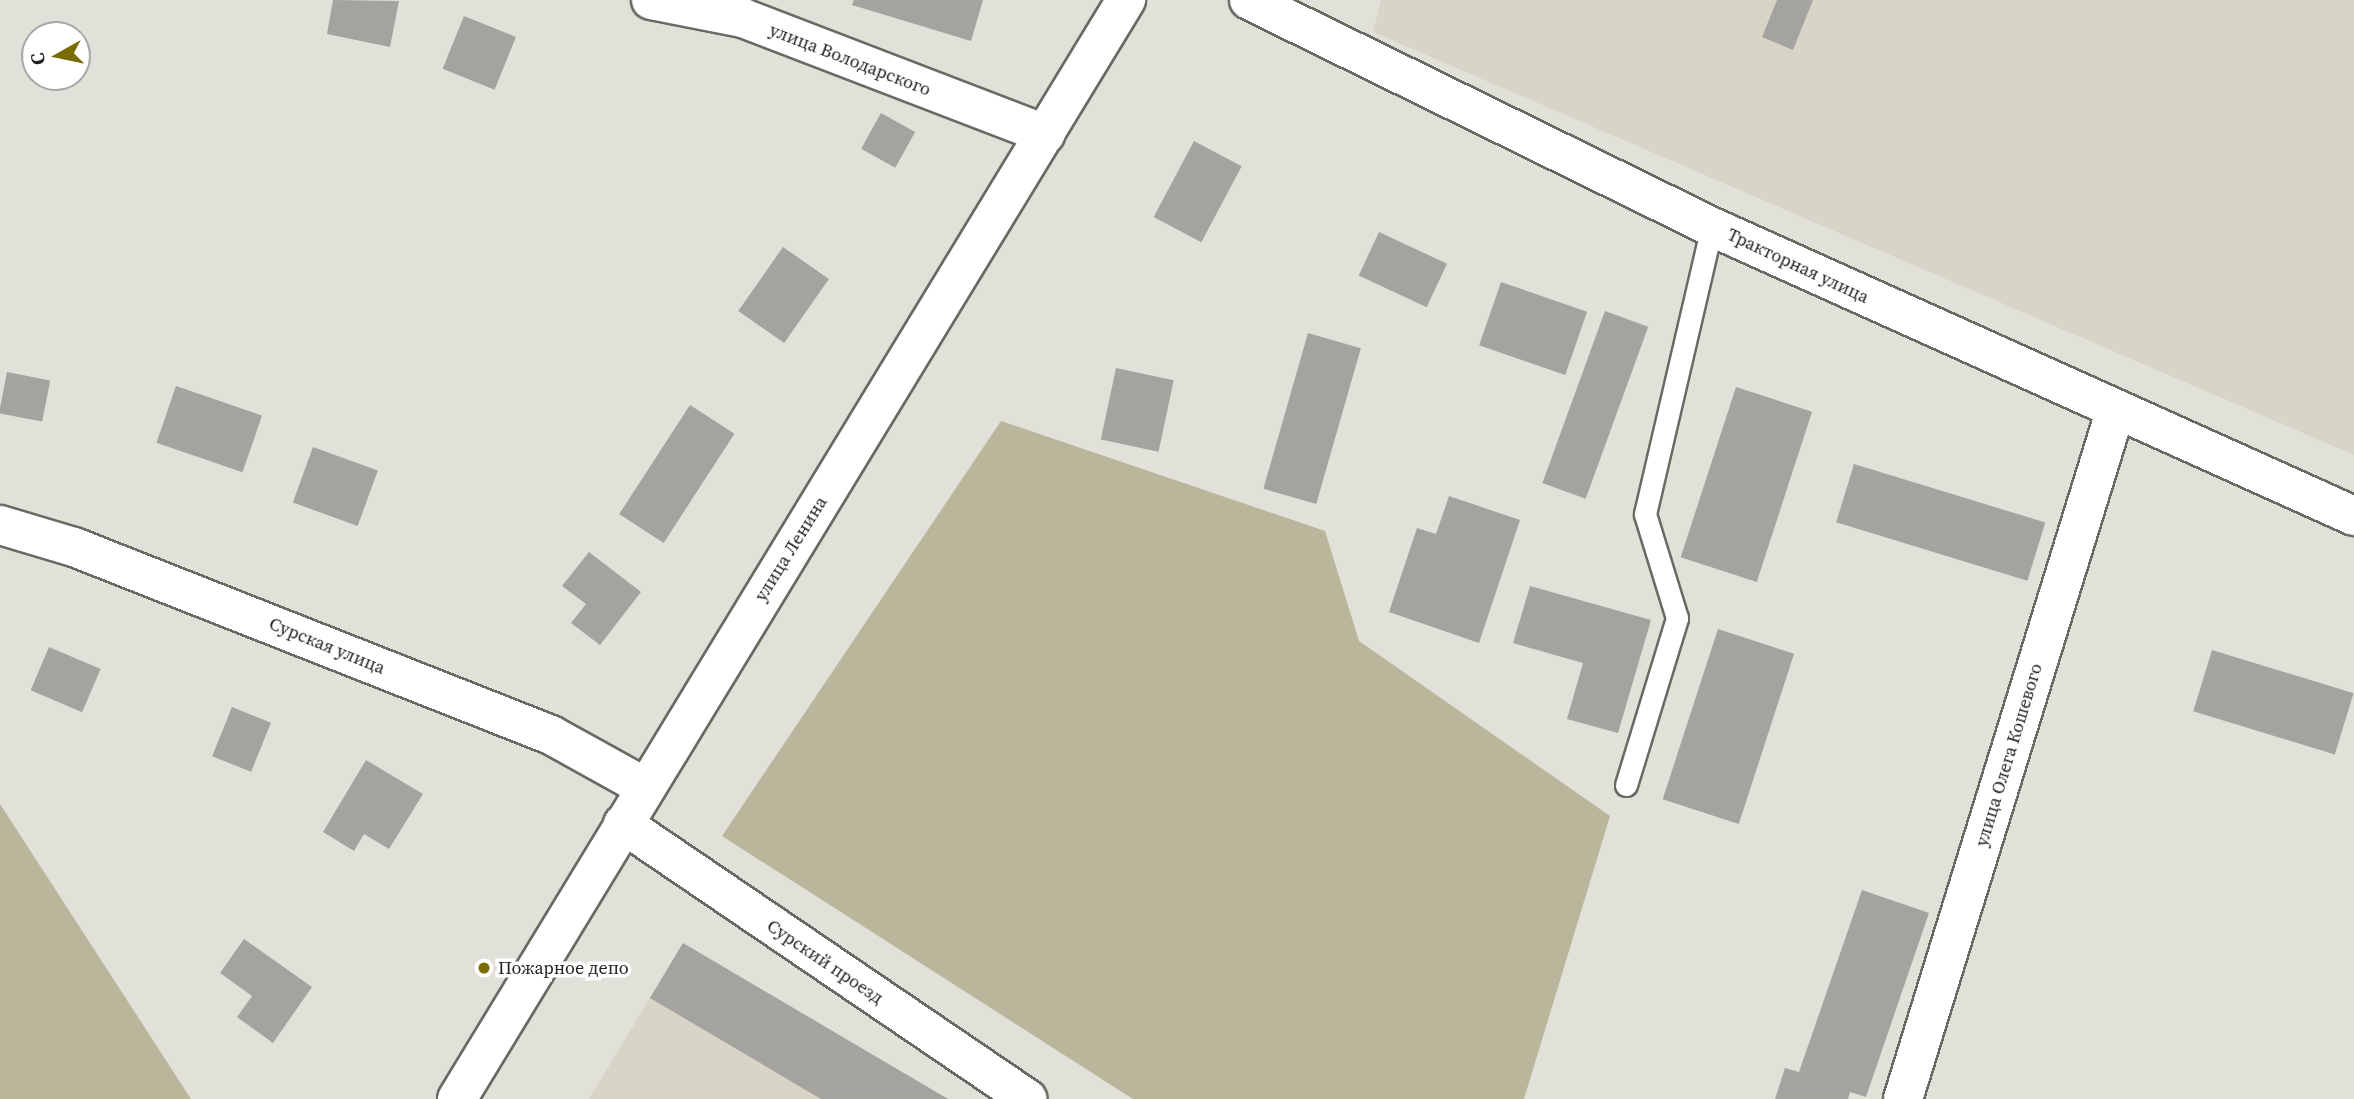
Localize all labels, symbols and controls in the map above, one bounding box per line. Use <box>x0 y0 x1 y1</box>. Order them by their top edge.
street label: улица Володарского <box>766 19 934 101</box>
north arrow <box>21 21 91 91</box>
text: С <box>23 51 51 67</box>
street label: Тракторная улица <box>1724 224 1872 308</box>
street label: улица Ленина <box>750 493 832 605</box>
street label: Сурская улица <box>266 613 388 679</box>
street label: улица Олега Кошевого <box>1971 661 2047 849</box>
street label: Сурский проезд <box>763 915 887 1009</box>
place label: Пожарное депо <box>498 957 629 979</box>
marker: Пожарное депо <box>476 960 492 976</box>

